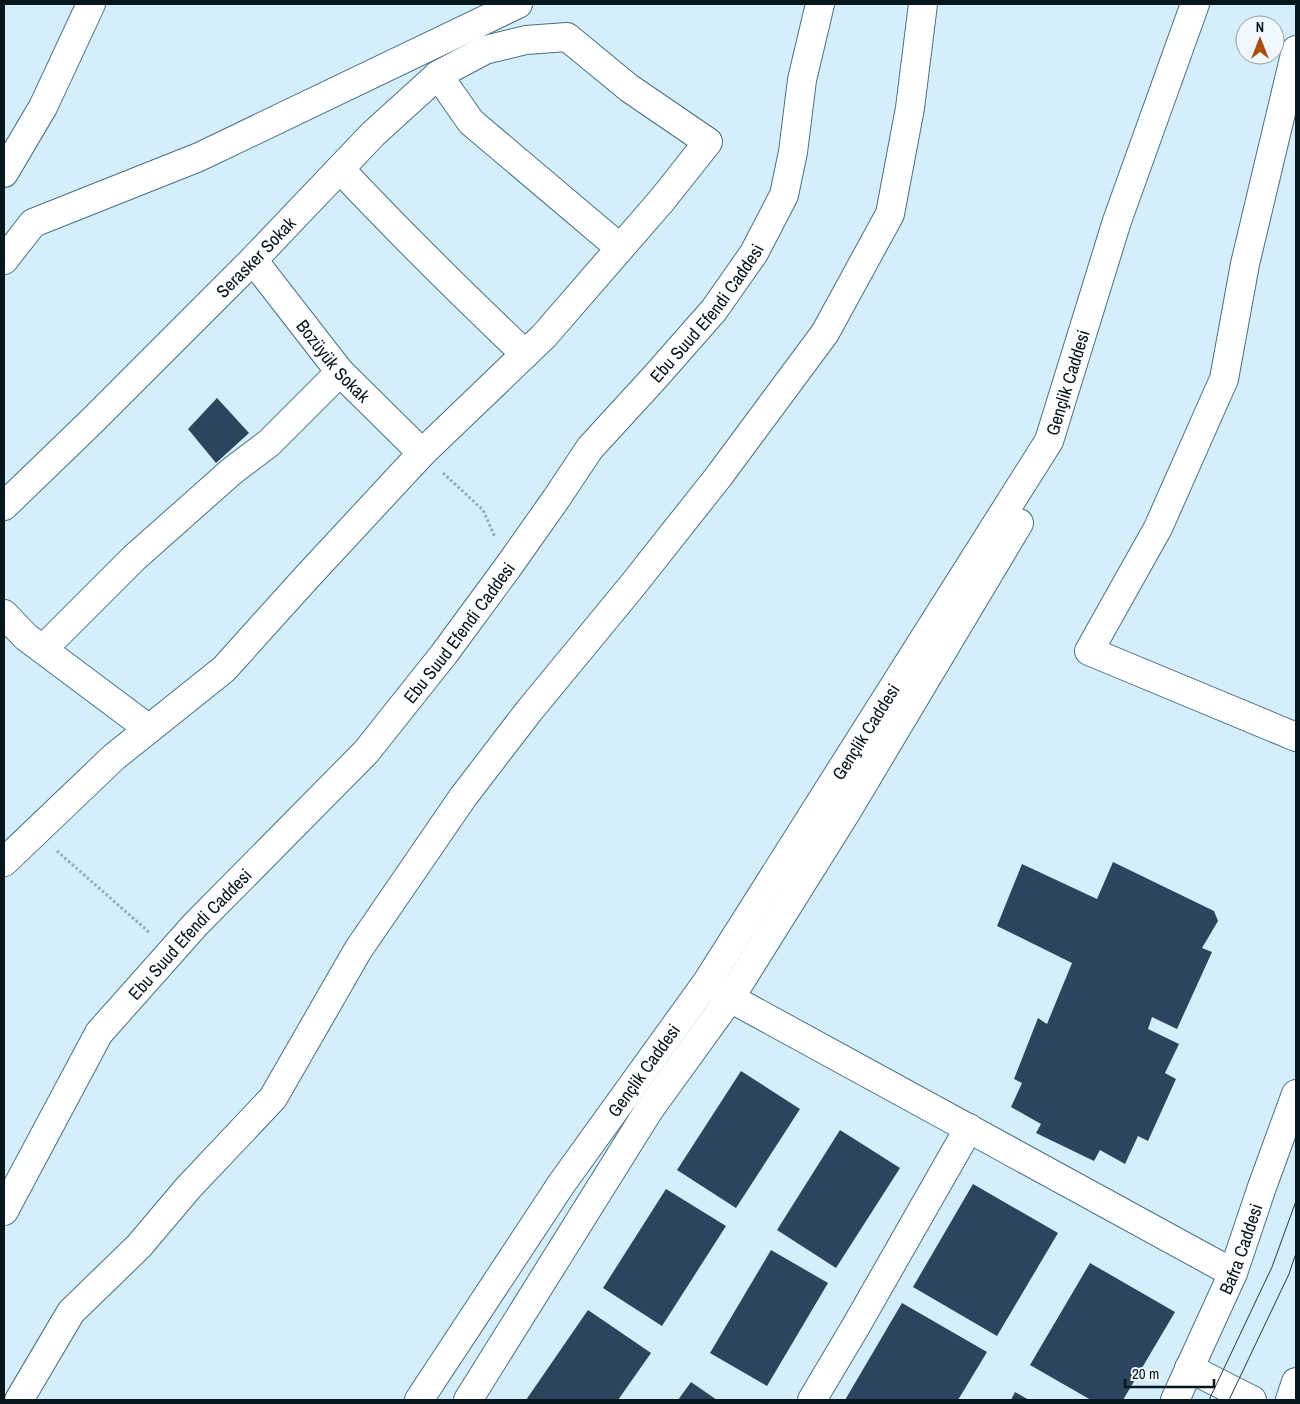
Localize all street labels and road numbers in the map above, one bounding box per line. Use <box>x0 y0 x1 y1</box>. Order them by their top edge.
street label: Serasker Sokak <box>210 210 301 303</box>
street label: Ebu Suud Efendi Caddesi <box>644 239 769 388</box>
street label: Bozüyük Sokak <box>291 314 376 408</box>
street label: Gençlik Caddesi <box>1039 327 1095 438</box>
street label: Ebu Suud Efendi Caddesi <box>397 557 520 708</box>
street label: Gençlik Caddesi <box>826 679 905 784</box>
street label: Ebu Suud Efendi Caddesi <box>122 863 257 1005</box>
street label: Gençlik Caddesi <box>601 1019 685 1122</box>
street label: Bafra Caddesi <box>1213 1200 1268 1298</box>

